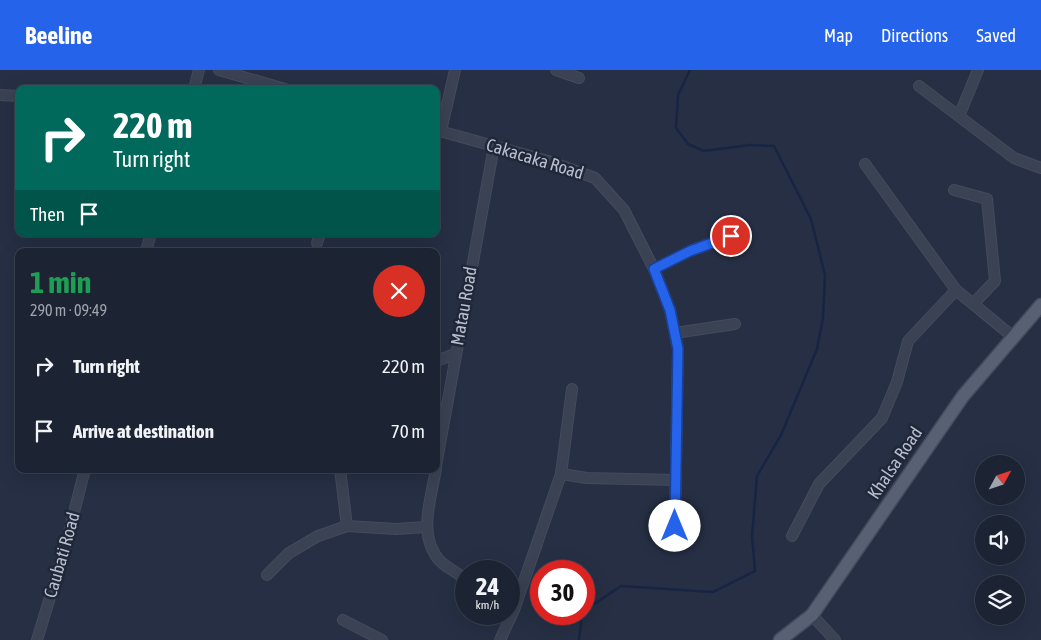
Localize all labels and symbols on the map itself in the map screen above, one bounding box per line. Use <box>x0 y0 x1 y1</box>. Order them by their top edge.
street label: Cakacaka Road <box>484 134 586 183</box>
pin <box>710 215 752 257</box>
street label: Matau Road <box>446 265 481 347</box>
street label: Khalsa Road <box>863 423 926 503</box>
north arrow <box>975 455 1025 505</box>
position arrow <box>648 499 700 551</box>
street label: Caubati Road <box>39 510 84 600</box>
speed limit sign: 30 <box>530 560 595 625</box>

